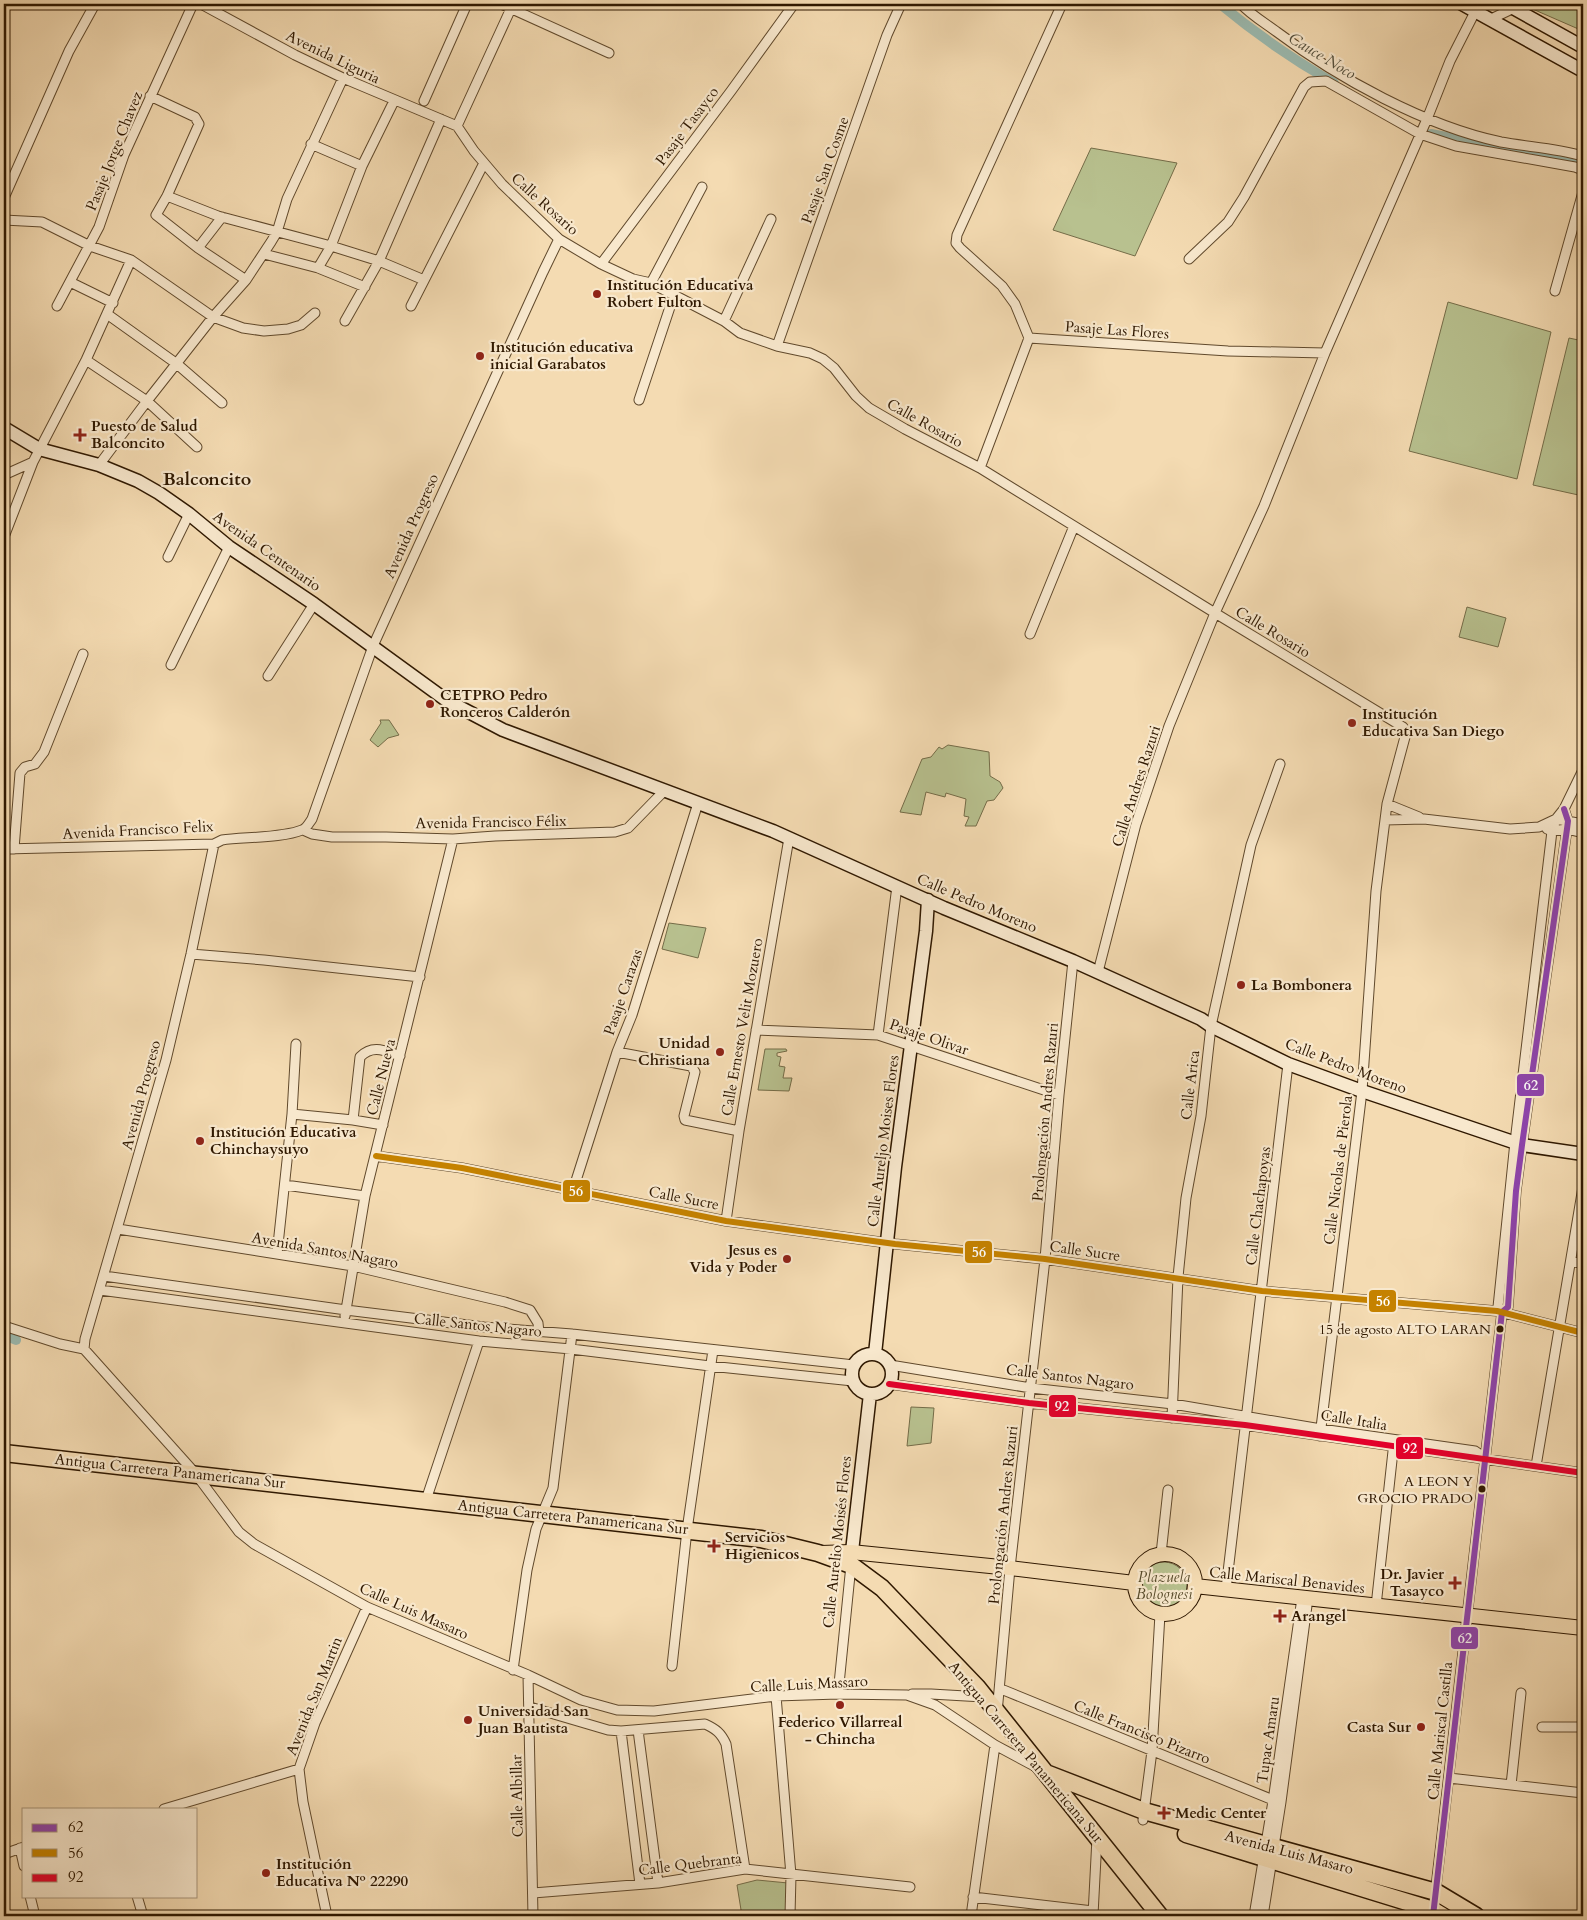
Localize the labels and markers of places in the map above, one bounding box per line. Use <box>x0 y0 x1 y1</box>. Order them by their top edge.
place label: Institución Educativa Robert Fulton <box>607 275 754 312</box>
marker: Institución Educativa Robert Fulton <box>591 288 603 300</box>
place label: Institución educativa inicial Garabatos <box>490 337 634 374</box>
marker: Institución educativa inicial Garabatos <box>474 350 486 362</box>
place label: Puesto de Salud Balconcito <box>91 416 198 453</box>
marker: Puesto de Salud Balconcito <box>73 428 87 442</box>
place label: CETPRO Pedro Ronceros Calderón <box>440 685 571 722</box>
marker: CETPRO Pedro Ronceros Calderón <box>424 698 436 710</box>
place label: Institución Educativa San Diego <box>1362 704 1504 741</box>
marker: Institución Educativa San Diego <box>1346 717 1358 729</box>
place label: La Bombonera <box>1251 975 1353 995</box>
marker: La Bombonera <box>1235 979 1247 991</box>
place label: Unidad Christiana <box>638 1033 711 1070</box>
marker: Unidad Christiana <box>714 1046 726 1058</box>
place label: Institución Educativa Chinchaysuyo <box>210 1122 357 1159</box>
marker: Institución Educativa Chinchaysuyo <box>194 1135 206 1147</box>
place label: Jesus es Vida y Poder <box>690 1240 778 1277</box>
marker: Jesus es Vida y Poder <box>781 1253 793 1265</box>
place label: 15 de agosto ALTO LARAN <box>1319 1320 1491 1339</box>
marker: 15 de agosto ALTO LARAN <box>1495 1324 1505 1334</box>
place label: A LEON Y GROCIO PRADO <box>1357 1472 1474 1508</box>
marker: A LEON Y GROCIO PRADO <box>1477 1484 1487 1494</box>
place label: Servicios Higienicos <box>725 1527 799 1564</box>
marker: Servicios Higienicos <box>707 1539 721 1553</box>
place label: Dr. Javier Tasayco <box>1380 1564 1445 1601</box>
marker: Dr. Javier Tasayco <box>1448 1576 1462 1590</box>
place label: Arangel <box>1291 1606 1347 1626</box>
marker: Arangel <box>1273 1609 1287 1623</box>
marker: Federico Villarreal - Chincha <box>834 1699 846 1711</box>
place label: Universidad San Juan Bautista <box>476 1701 589 1738</box>
place label: Federico Villarreal - Chincha <box>778 1712 903 1749</box>
marker: Universidad San Juan Bautista <box>462 1714 474 1726</box>
place label: Casta Sur <box>1347 1717 1412 1737</box>
marker: Casta Sur <box>1415 1721 1427 1733</box>
place label: Medic Center <box>1175 1803 1267 1823</box>
marker: Medic Center <box>1157 1806 1171 1820</box>
place label: Institución Educativa Nº 22290 <box>276 1854 409 1891</box>
marker: Institución Educativa Nº 22290 <box>260 1867 272 1879</box>

